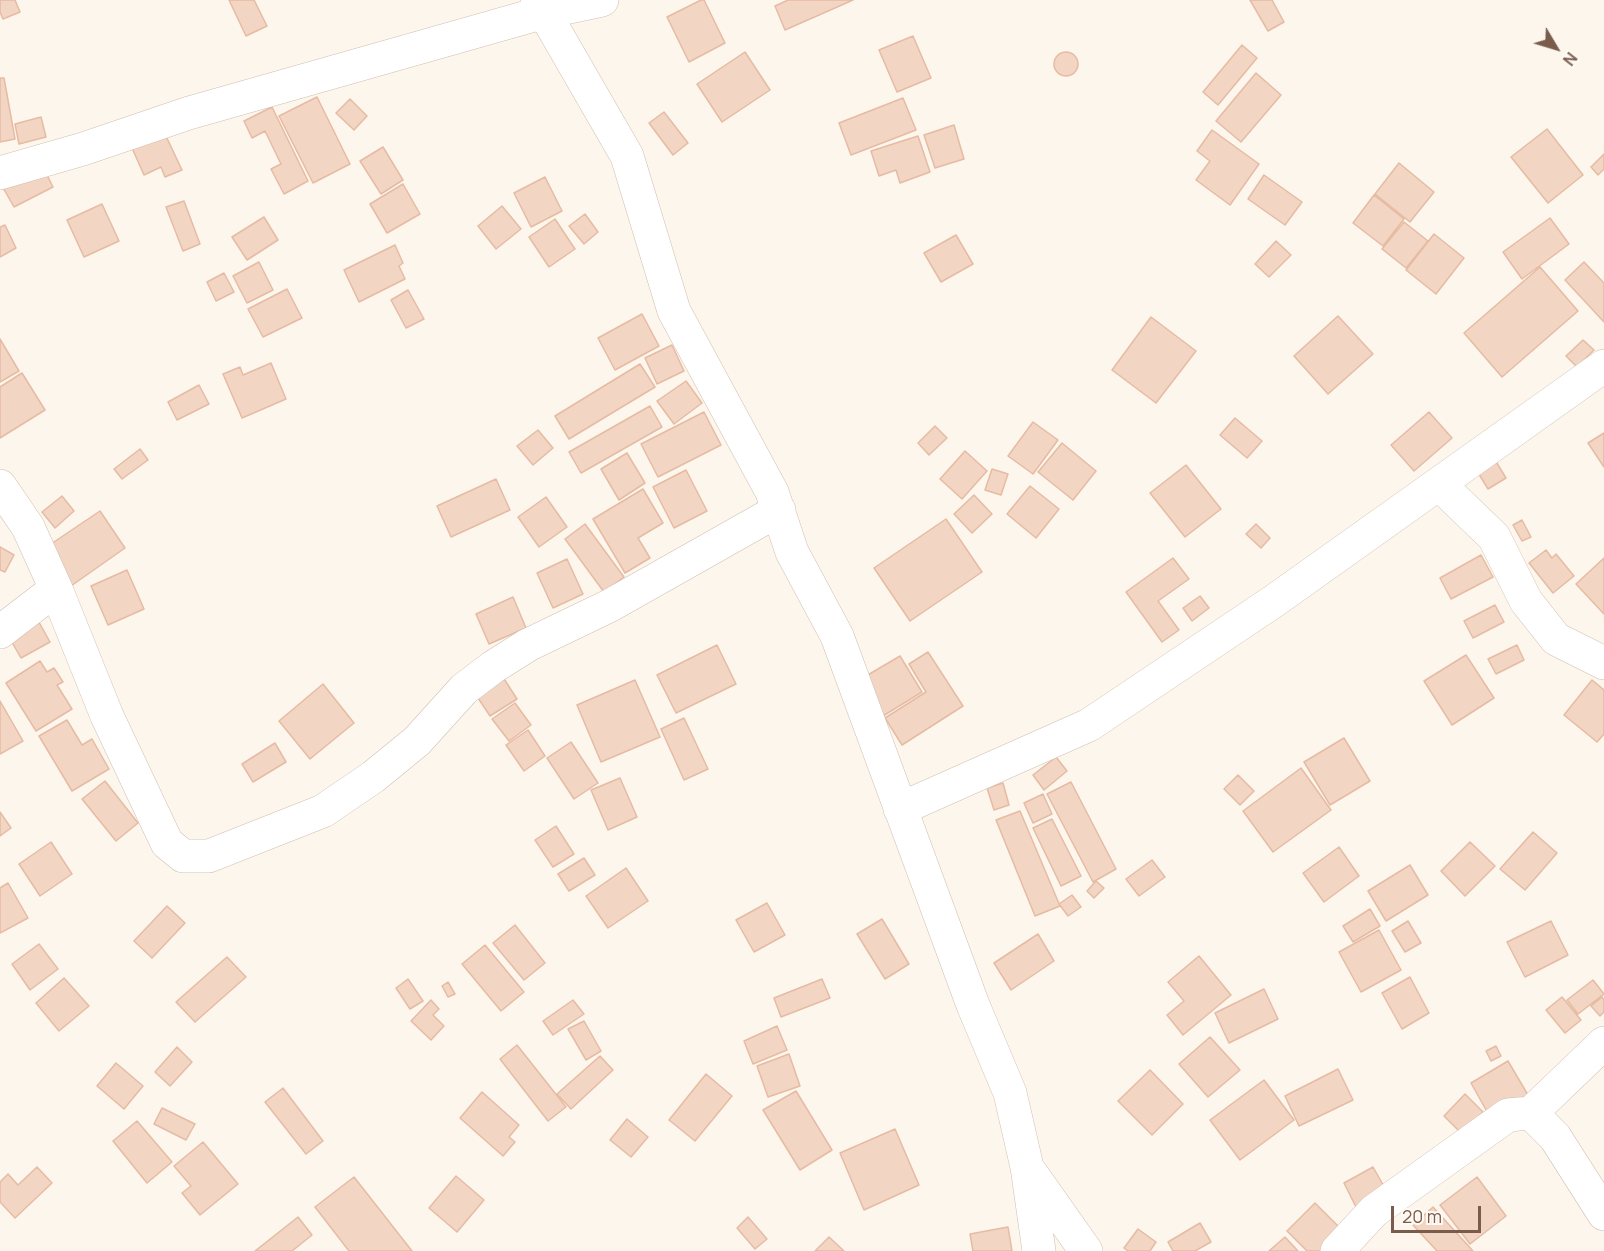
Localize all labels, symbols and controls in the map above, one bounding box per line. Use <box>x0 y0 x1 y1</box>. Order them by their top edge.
north arrow <box>1526 18 1586 78</box>
text: N <box>1558 48 1582 70</box>
scale bar <box>1394 1194 1484 1232</box>
text: 20 m <box>1402 1204 1442 1228</box>

